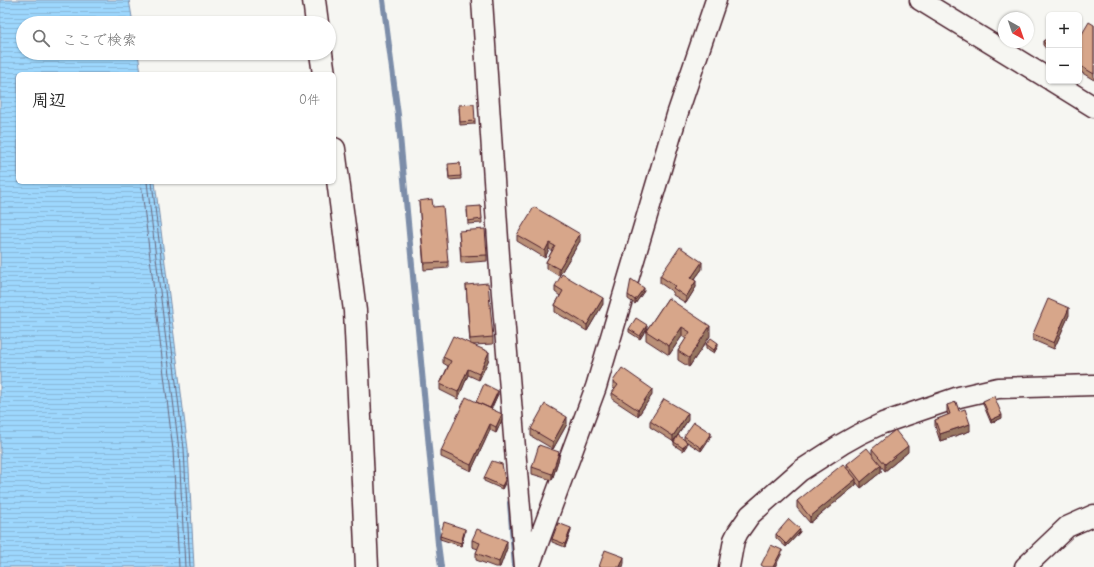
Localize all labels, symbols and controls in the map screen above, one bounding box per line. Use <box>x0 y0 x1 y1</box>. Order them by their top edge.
north arrow <box>998 12 1034 48</box>
map controls <box>1046 12 1082 84</box>
button: + <box>1046 12 1082 48</box>
search box <box>16 16 336 60</box>
icon: search <box>30 27 52 49</box>
text: ここで検索 <box>62 31 137 49</box>
button: − <box>1046 48 1082 84</box>
text: 周辺 <box>32 91 66 110</box>
text: 0件 <box>299 92 320 107</box>

